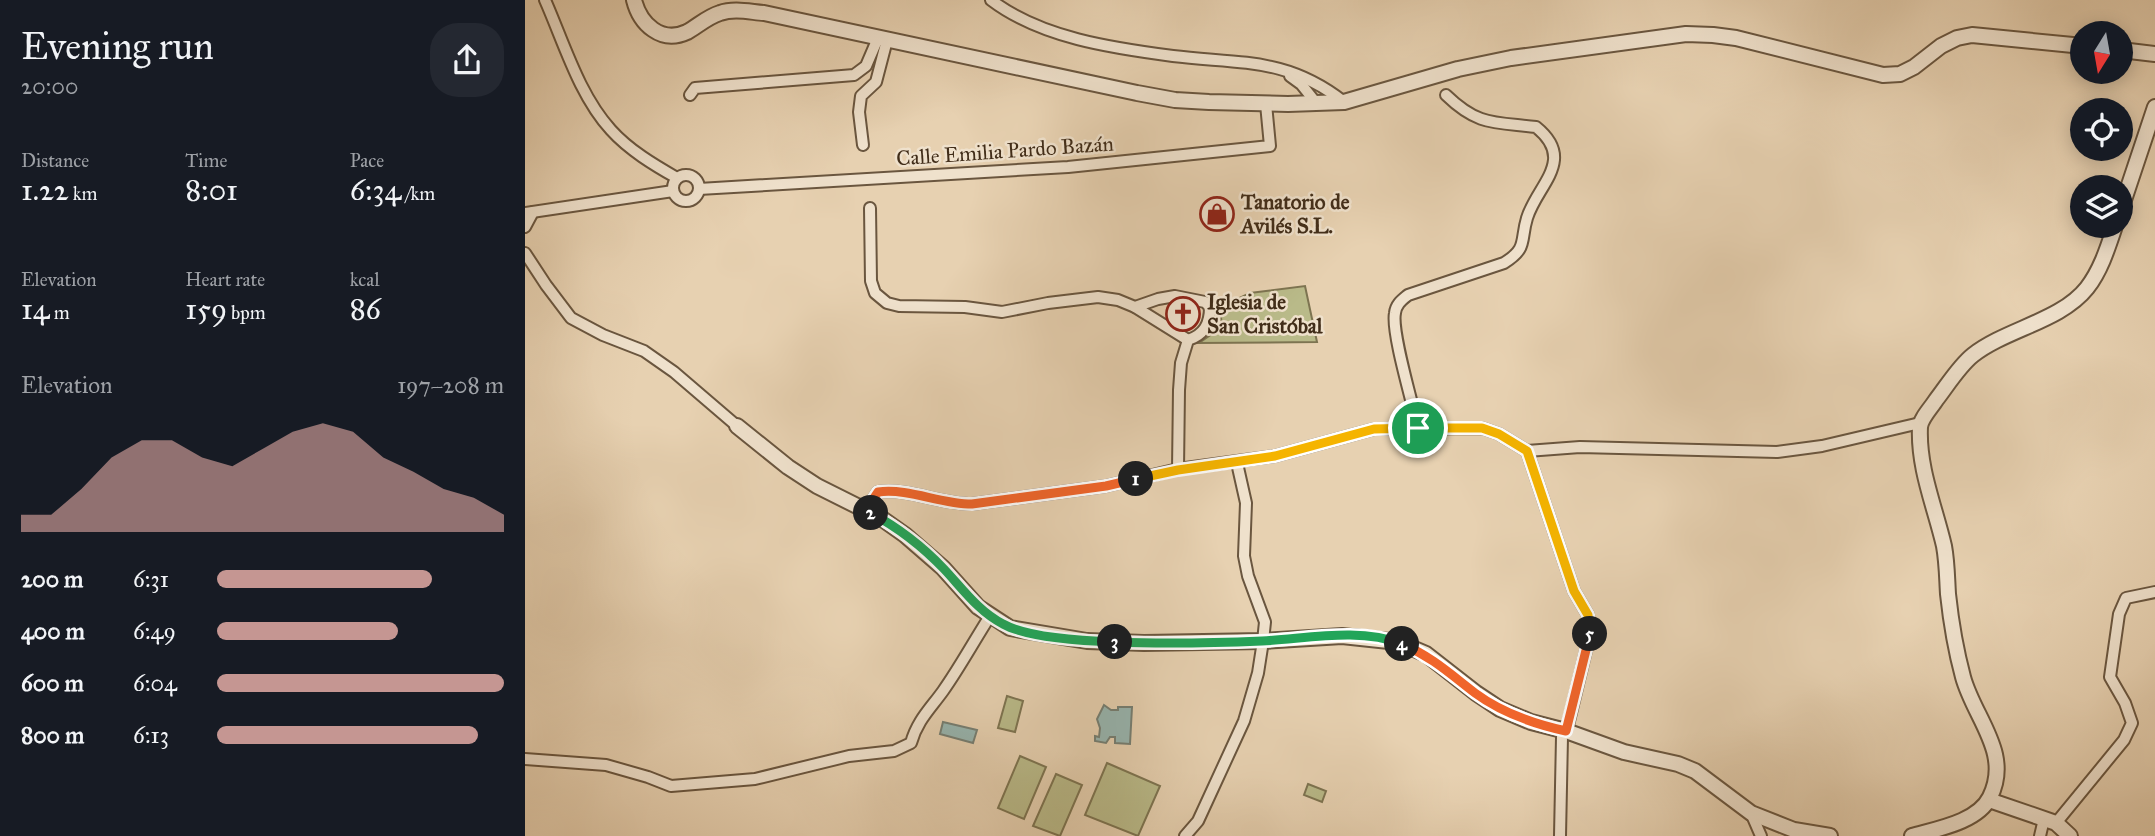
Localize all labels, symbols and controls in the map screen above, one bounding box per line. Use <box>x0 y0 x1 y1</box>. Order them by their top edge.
north arrow <box>2070 21 2133 84</box>
map controls <box>2070 21 2133 238</box>
text: Evening run <box>21 23 214 69</box>
button: share <box>430 23 504 97</box>
text: 20:00 <box>21 72 78 100</box>
button: locate <box>2070 98 2133 161</box>
street label: Calle Emilia Pardo Bazán <box>895 130 1115 172</box>
text: Distance <box>21 149 89 172</box>
text: Time <box>185 149 227 172</box>
text: Pace <box>350 149 384 172</box>
text: 1.22 <box>21 172 69 208</box>
text: 8:01 <box>185 172 238 208</box>
text: 6:34 <box>350 172 401 208</box>
button: layers <box>2070 175 2133 238</box>
text: km <box>69 182 97 205</box>
text: /km <box>401 182 435 205</box>
place label: Tanatorio de Avilés S.L. <box>1239 189 1350 239</box>
shop icon: Tanatorio de Avilés S.L. <box>1198 195 1236 233</box>
text: Elevation <box>21 268 96 291</box>
text: Heart rate <box>185 268 265 291</box>
text: kcal <box>350 268 380 291</box>
place label: Iglesia de San Cristóbal <box>1207 289 1324 339</box>
text: 14 <box>21 291 50 327</box>
text: 159 <box>185 291 227 327</box>
text: 86 <box>350 291 381 327</box>
church icon: Iglesia de San Cristóbal <box>1164 295 1202 333</box>
text: m <box>50 301 70 324</box>
text: bpm <box>227 301 266 324</box>
text: Elevation <box>21 371 112 399</box>
text: 197–208 m <box>397 371 504 399</box>
pin <box>1388 398 1448 458</box>
icon: arrive <box>1399 409 1437 447</box>
pin: 1 <box>1119 462 1153 496</box>
text: 1 <box>1132 467 1139 490</box>
pin: 2 <box>853 496 889 530</box>
text: 2 <box>866 501 875 524</box>
text: 200 m <box>21 565 83 593</box>
text: 6:31 <box>133 565 169 593</box>
pin: 5 <box>1573 616 1607 652</box>
text: 400 m <box>21 617 85 645</box>
text: 6:49 <box>133 617 176 645</box>
text: 5 <box>1585 622 1594 645</box>
pin: 3 <box>1097 624 1133 660</box>
pin: 4 <box>1385 626 1419 662</box>
text: 3 <box>1111 630 1118 653</box>
text: 4 <box>1396 632 1407 655</box>
text: 600 m <box>21 669 84 697</box>
text: 6:04 <box>133 669 177 697</box>
text: 800 m <box>21 721 84 749</box>
text: 6:13 <box>133 721 169 749</box>

